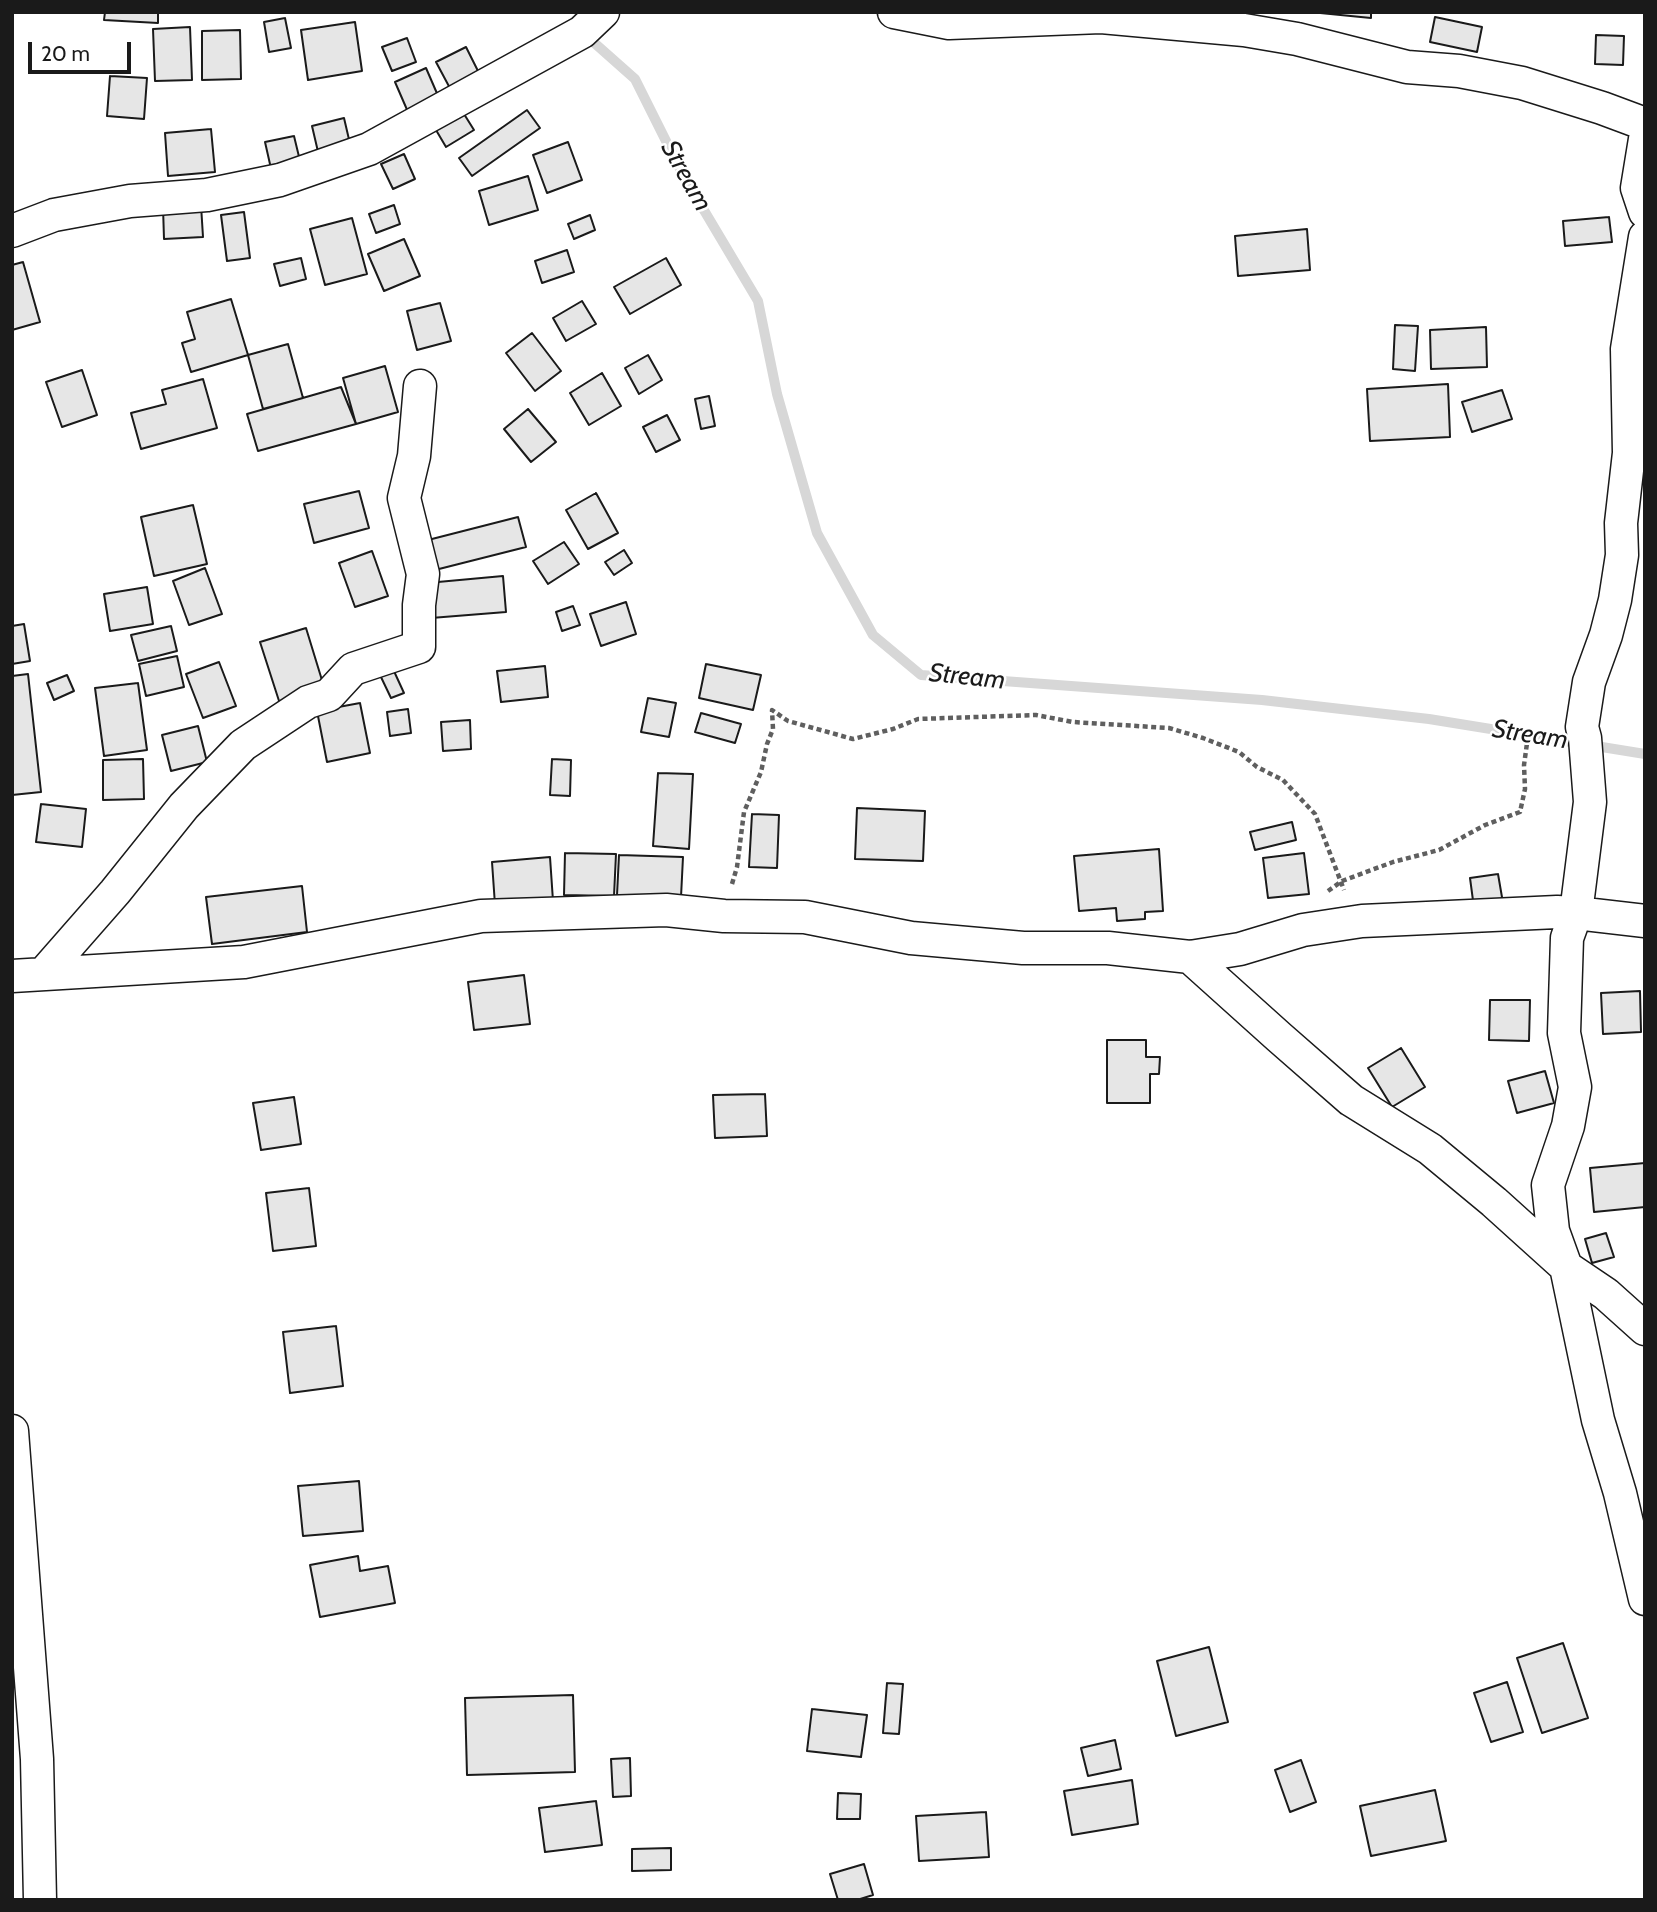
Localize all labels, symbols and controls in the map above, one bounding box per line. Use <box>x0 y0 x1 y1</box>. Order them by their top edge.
scale bar <box>32 28 135 72</box>
text: 20 m <box>41 41 90 66</box>
water label: Stream <box>654 135 718 217</box>
water label: Stream <box>927 658 1007 696</box>
water label: Stream <box>1490 714 1570 756</box>

